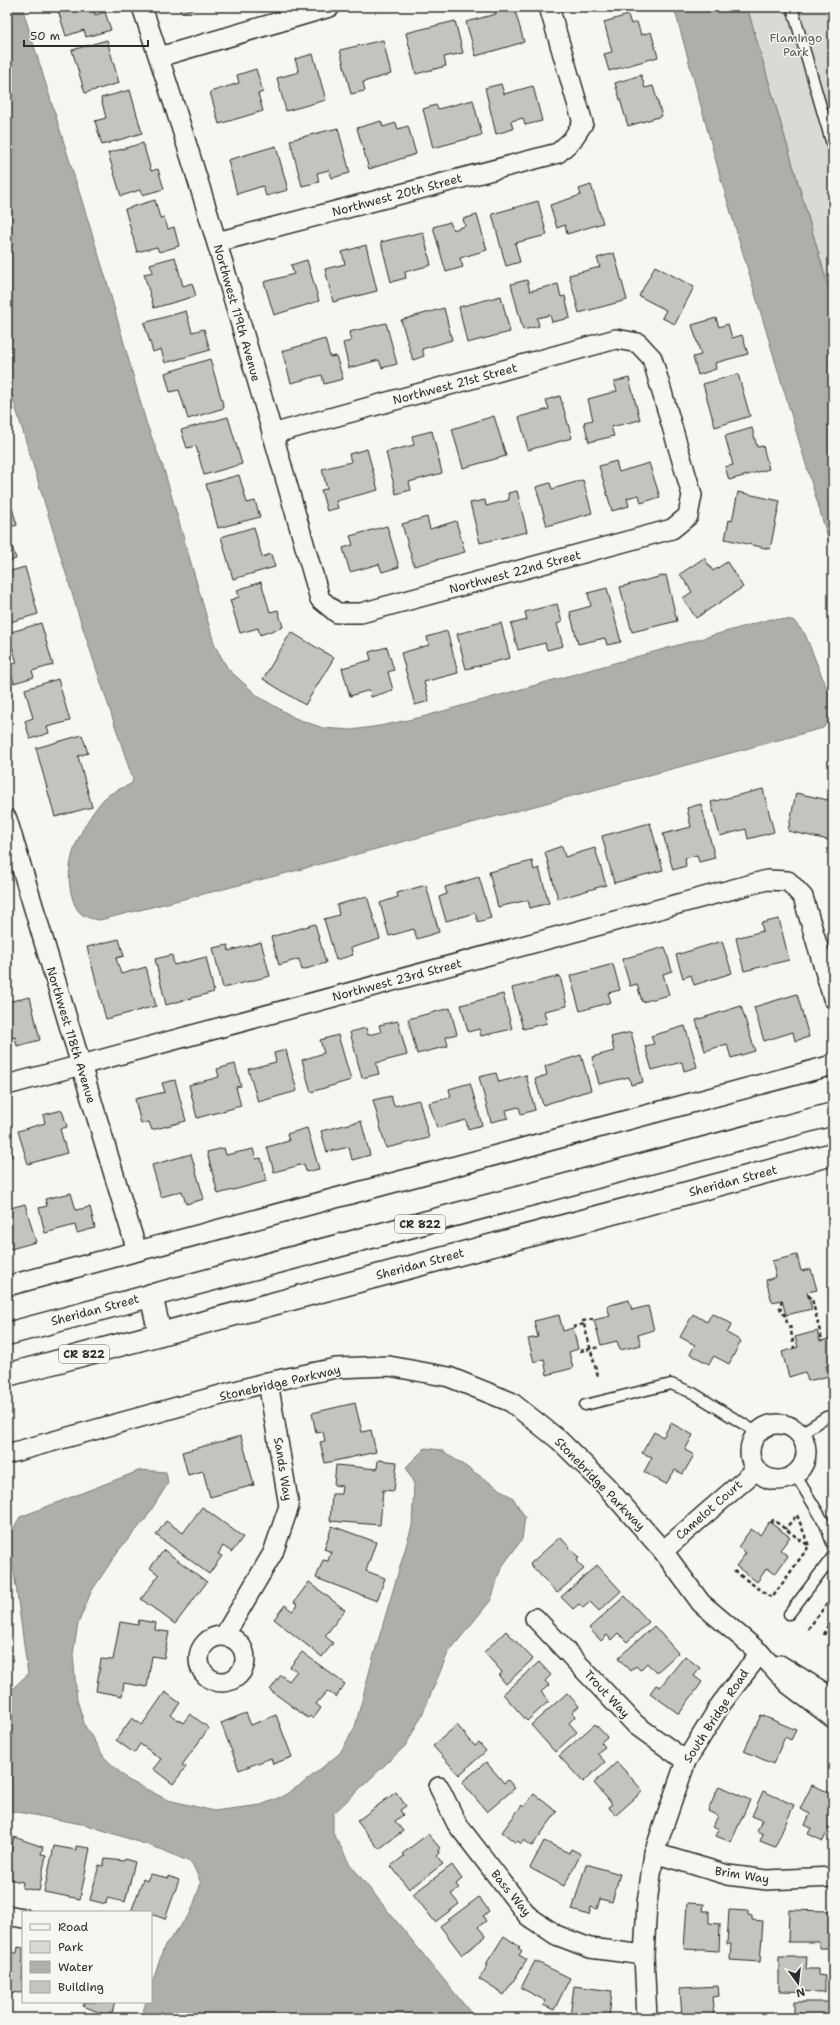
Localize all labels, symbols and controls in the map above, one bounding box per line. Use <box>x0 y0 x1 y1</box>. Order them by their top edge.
scale bar <box>24 22 148 48</box>
text: 50 m <box>30 28 60 44</box>
park label: Flamingo Park <box>770 30 822 60</box>
street label: Northwest 20th Street <box>330 170 464 220</box>
street label: Northwest 119th Avenue <box>210 243 264 384</box>
street label: Northwest 21st Street <box>391 360 519 408</box>
street label: Northwest 22nd Street <box>447 547 583 597</box>
street label: Northwest 23rd Street <box>330 955 464 1005</box>
street label: Northwest 118th Avenue <box>43 965 100 1106</box>
street label: Sheridan Street <box>687 1162 779 1200</box>
road number: CR 822 <box>395 1215 445 1233</box>
street label: Sheridan Street <box>374 1245 466 1283</box>
street label: Sheridan Street <box>49 1291 141 1329</box>
road number: CR 822 <box>59 1345 109 1363</box>
street label: Stonebridge Parkway <box>218 1361 342 1405</box>
street label: Stonebridge Parkway <box>551 1434 649 1534</box>
street label: Sands Way <box>270 1436 296 1502</box>
street label: Camelot Court <box>672 1477 746 1543</box>
street label: South Bridge Road <box>680 1666 752 1766</box>
street label: Trout Way <box>581 1667 633 1721</box>
street label: Brim Way <box>714 1863 771 1887</box>
street label: Bass Way <box>487 1866 535 1920</box>
legend <box>22 1911 152 2003</box>
text: Road <box>58 1919 89 1935</box>
text: Park <box>58 1939 84 1955</box>
text: Water <box>58 1959 94 1975</box>
north arrow <box>778 1963 818 2003</box>
text: Building <box>58 1979 104 1995</box>
text: N <box>794 1984 807 2001</box>

